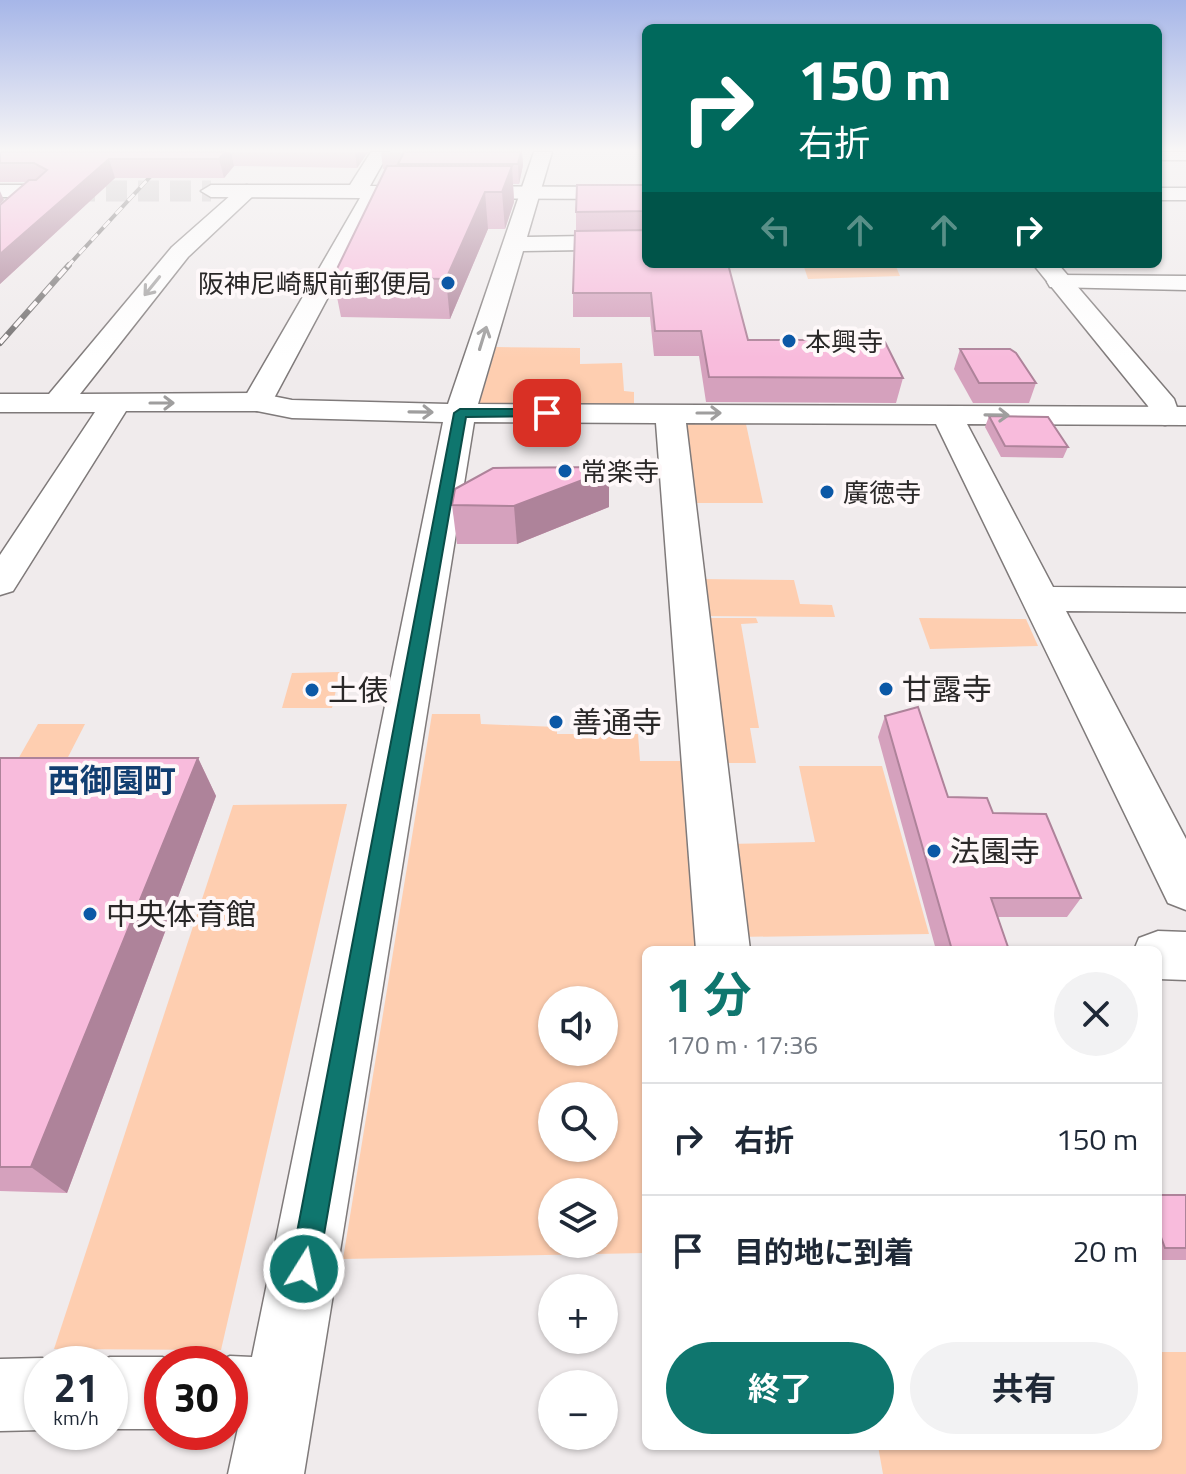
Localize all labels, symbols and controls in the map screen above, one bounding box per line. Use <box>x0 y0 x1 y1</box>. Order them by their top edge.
text: 150 m <box>798 37 951 122</box>
icon: right <box>666 56 770 160</box>
text: 右折 <box>798 115 870 170</box>
icon: left <box>754 208 798 252</box>
icon: ahead <box>838 208 882 252</box>
icon: ahead <box>922 208 966 252</box>
icon: right <box>1006 208 1050 252</box>
place label: 阪神尼崎駅前郵便局 <box>198 264 432 303</box>
marker: 阪神尼崎駅前郵便局 <box>439 274 457 292</box>
one-way arrow <box>143 275 161 296</box>
place label: 本興寺 <box>805 322 883 361</box>
one-way arrow <box>476 326 491 352</box>
marker: 本興寺 <box>780 332 798 350</box>
pin <box>513 379 581 447</box>
icon: arrive <box>525 391 569 435</box>
one-way arrow <box>148 395 175 411</box>
one-way arrow <box>407 404 434 419</box>
one-way arrow <box>695 405 722 421</box>
one-way arrow <box>983 407 1010 423</box>
place label: 常楽寺 <box>581 452 659 491</box>
marker: 常楽寺 <box>556 462 574 480</box>
place label: 廣徳寺 <box>843 473 921 512</box>
marker: 廣徳寺 <box>818 483 836 501</box>
place label: 甘露寺 <box>902 666 992 712</box>
place label: 土俵 <box>328 667 388 713</box>
marker: 甘露寺 <box>877 680 895 698</box>
marker: 土俵 <box>303 681 321 699</box>
place label: 善通寺 <box>572 699 662 745</box>
marker: 善通寺 <box>547 713 565 731</box>
district label: 西御園町 <box>48 756 176 804</box>
place label: 法園寺 <box>950 828 1040 874</box>
marker: 法園寺 <box>925 842 943 860</box>
place label: 中央体育館 <box>106 891 256 937</box>
marker: 中央体育館 <box>81 905 99 923</box>
text: 1 分 <box>666 958 751 1031</box>
button: close <box>1054 972 1138 1056</box>
map controls <box>538 986 618 1450</box>
button: sound <box>538 986 618 1066</box>
text: 170 m · 17:36 <box>666 1025 818 1064</box>
button: search <box>538 1082 618 1162</box>
text: 150 m <box>1056 1116 1138 1162</box>
icon: right <box>666 1117 710 1161</box>
text: 右折 <box>734 1117 794 1163</box>
button: layers <box>538 1178 618 1258</box>
position arrow <box>262 1227 346 1311</box>
text: 20 m <box>1073 1228 1138 1274</box>
icon: arrive <box>666 1229 710 1273</box>
text: 目的地に到着 <box>734 1229 914 1275</box>
button: + <box>538 1274 618 1354</box>
button: 終了 <box>666 1342 894 1434</box>
button: 共有 <box>910 1342 1138 1434</box>
speed limit sign: 30 <box>144 1346 248 1450</box>
text: 21 <box>54 1357 98 1418</box>
button: − <box>538 1370 618 1450</box>
text: km/h <box>53 1402 99 1433</box>

